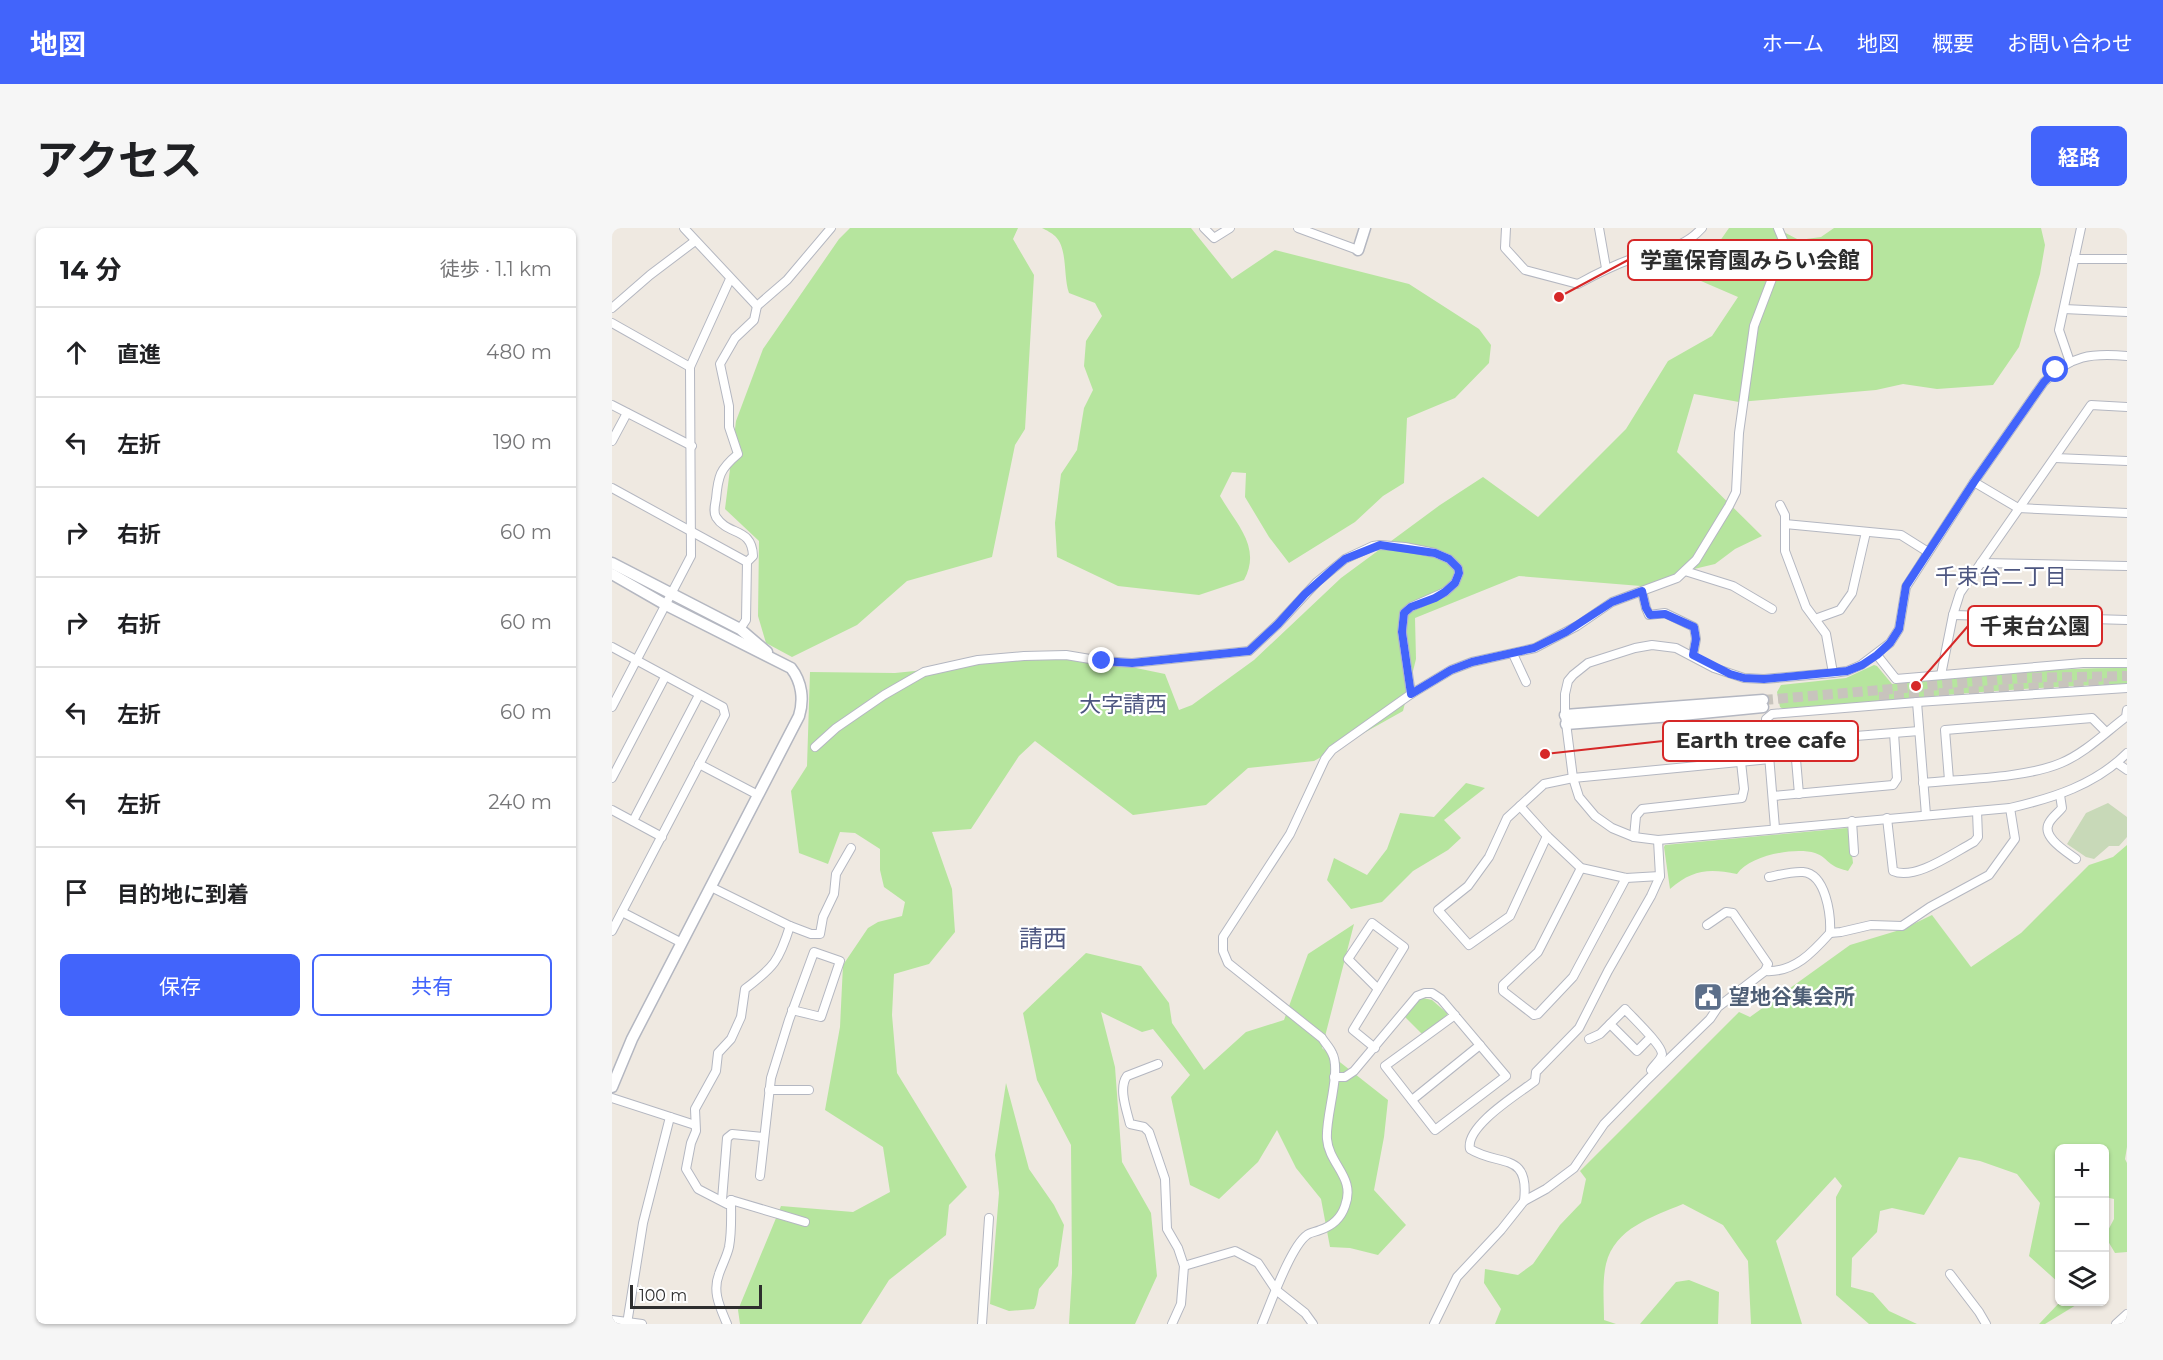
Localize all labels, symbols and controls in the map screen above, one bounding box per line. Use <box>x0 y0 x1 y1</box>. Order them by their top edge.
text: 地図 <box>30 27 86 61</box>
text: ホーム <box>1762 31 1824 56</box>
text: 地図 <box>1857 31 1899 56</box>
text: 概要 <box>1932 31 1974 56</box>
text: お問い合わせ <box>2007 31 2133 56</box>
button: 経路 <box>2031 126 2127 186</box>
text: アクセス <box>36 134 202 186</box>
callout: 学童保育園みらい会館 <box>1628 240 1872 280</box>
text: 学童保育園みらい会館 <box>1640 247 1860 274</box>
text: 14 分 <box>60 254 121 286</box>
text: 徒歩 · 1.1 km <box>440 257 552 281</box>
icon: ahead <box>60 336 93 369</box>
text: 480 m <box>486 340 552 364</box>
text: 直進 <box>117 341 161 368</box>
route start <box>2042 356 2068 382</box>
icon: left <box>60 426 93 459</box>
text: 190 m <box>493 430 552 454</box>
text: 左折 <box>117 431 161 458</box>
icon: right <box>60 516 93 549</box>
text: 60 m <box>500 520 552 544</box>
text: 右折 <box>117 521 161 548</box>
district label: 千束台二丁目 <box>1935 563 2067 590</box>
icon: right <box>60 606 93 639</box>
callout: 千束台公園 <box>1968 606 2102 646</box>
text: 60 m <box>500 610 552 634</box>
text: 右折 <box>117 611 161 638</box>
text: 千束台公園 <box>1980 613 2090 640</box>
route end <box>1088 647 1114 673</box>
district label: 大字請西 <box>1079 691 1167 718</box>
icon: left <box>60 696 93 729</box>
text: 60 m <box>500 700 552 724</box>
text: 左折 <box>117 701 161 728</box>
callout: Earth tree cafe <box>1663 721 1858 761</box>
text: Earth tree cafe <box>1676 727 1846 754</box>
icon: left <box>60 786 93 819</box>
text: 240 m <box>488 790 552 814</box>
text: 左折 <box>117 791 161 818</box>
icon: arrive <box>60 876 93 909</box>
text: 目的地に到着 <box>117 881 249 908</box>
district label: 請西 <box>1019 924 1067 953</box>
button: 保存 <box>60 954 300 1016</box>
button: 共有 <box>312 954 552 1016</box>
public building icon: 望地谷集会所 <box>1692 981 1724 1013</box>
place label: 望地谷集会所 <box>1729 984 1855 1009</box>
map controls <box>2055 1144 2109 1306</box>
button: + <box>2055 1144 2109 1198</box>
button: − <box>2055 1198 2109 1252</box>
button: layers <box>2055 1252 2109 1306</box>
scale bar <box>630 1282 762 1310</box>
text: 100 m <box>639 1286 687 1305</box>

